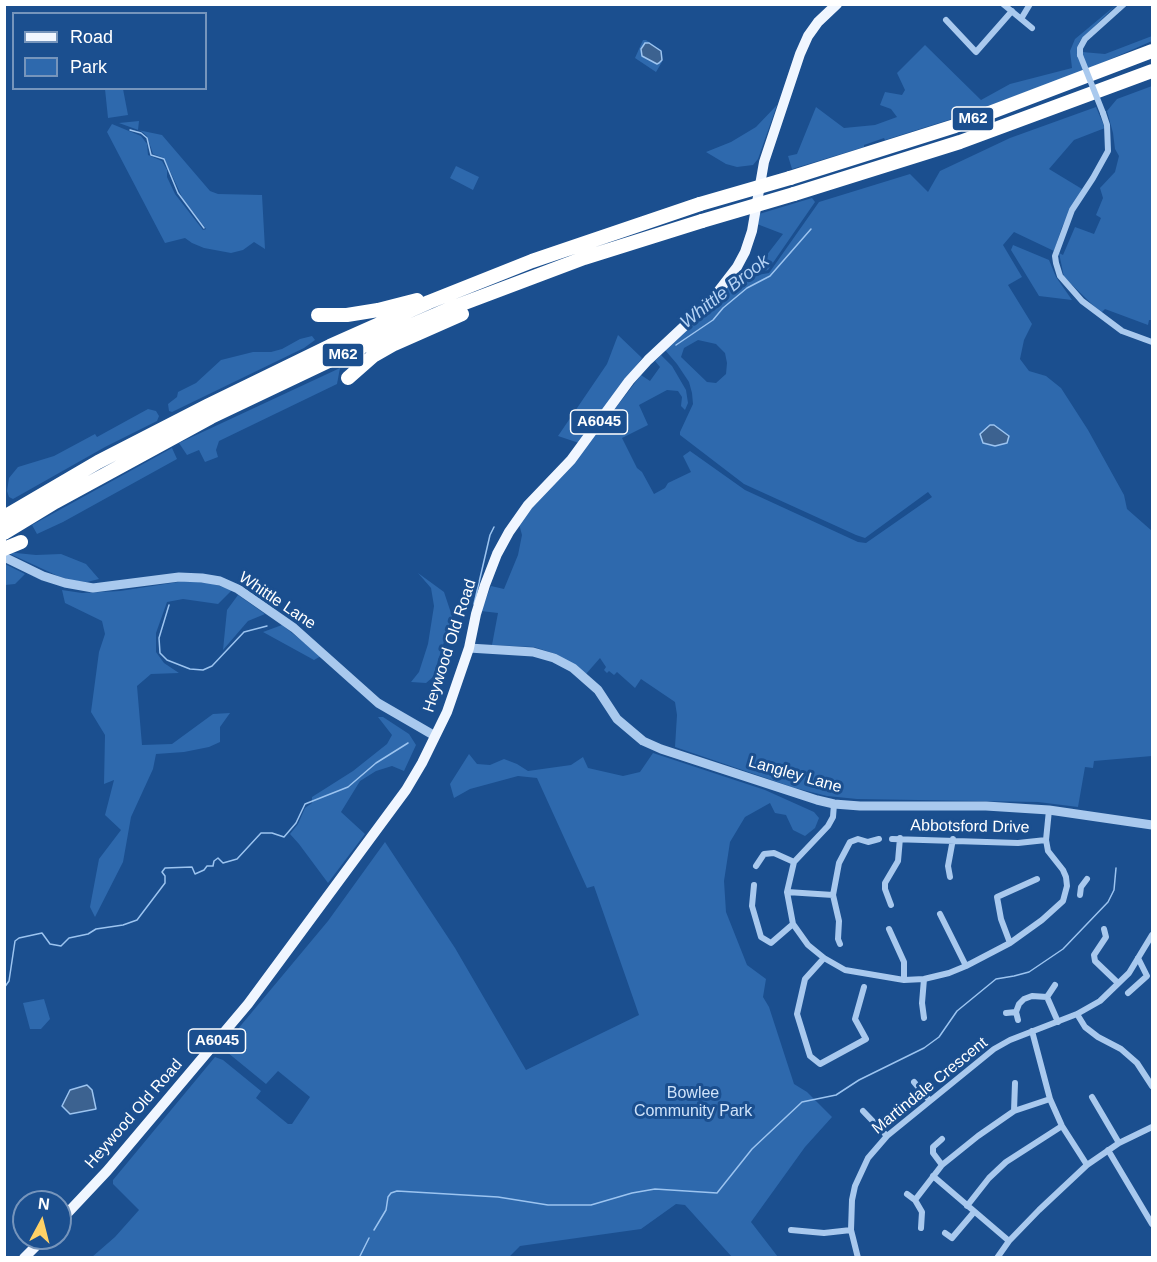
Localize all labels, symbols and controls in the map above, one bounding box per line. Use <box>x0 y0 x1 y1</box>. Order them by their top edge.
legend <box>12 12 207 90</box>
text: Road <box>70 27 113 47</box>
text: Park <box>70 57 107 77</box>
road number: M62 <box>952 107 994 131</box>
water label: Whittle Brook <box>676 251 774 333</box>
road number: M62 <box>322 343 364 367</box>
road number: A6045 <box>570 410 628 434</box>
street label: Whittle Lane <box>235 568 319 634</box>
street label: Heywood Old Road <box>419 577 481 715</box>
street label: Langley Lane <box>746 753 844 797</box>
street label: Abbotsford Drive <box>910 816 1030 838</box>
road number: A6045 <box>188 1029 246 1053</box>
street label: Martindale Crescent <box>868 1033 992 1139</box>
street label: Heywood Old Road <box>81 1055 187 1173</box>
park label: Bowlee Community Park <box>634 1084 752 1122</box>
north arrow <box>12 1190 72 1250</box>
text: N <box>37 1194 51 1213</box>

